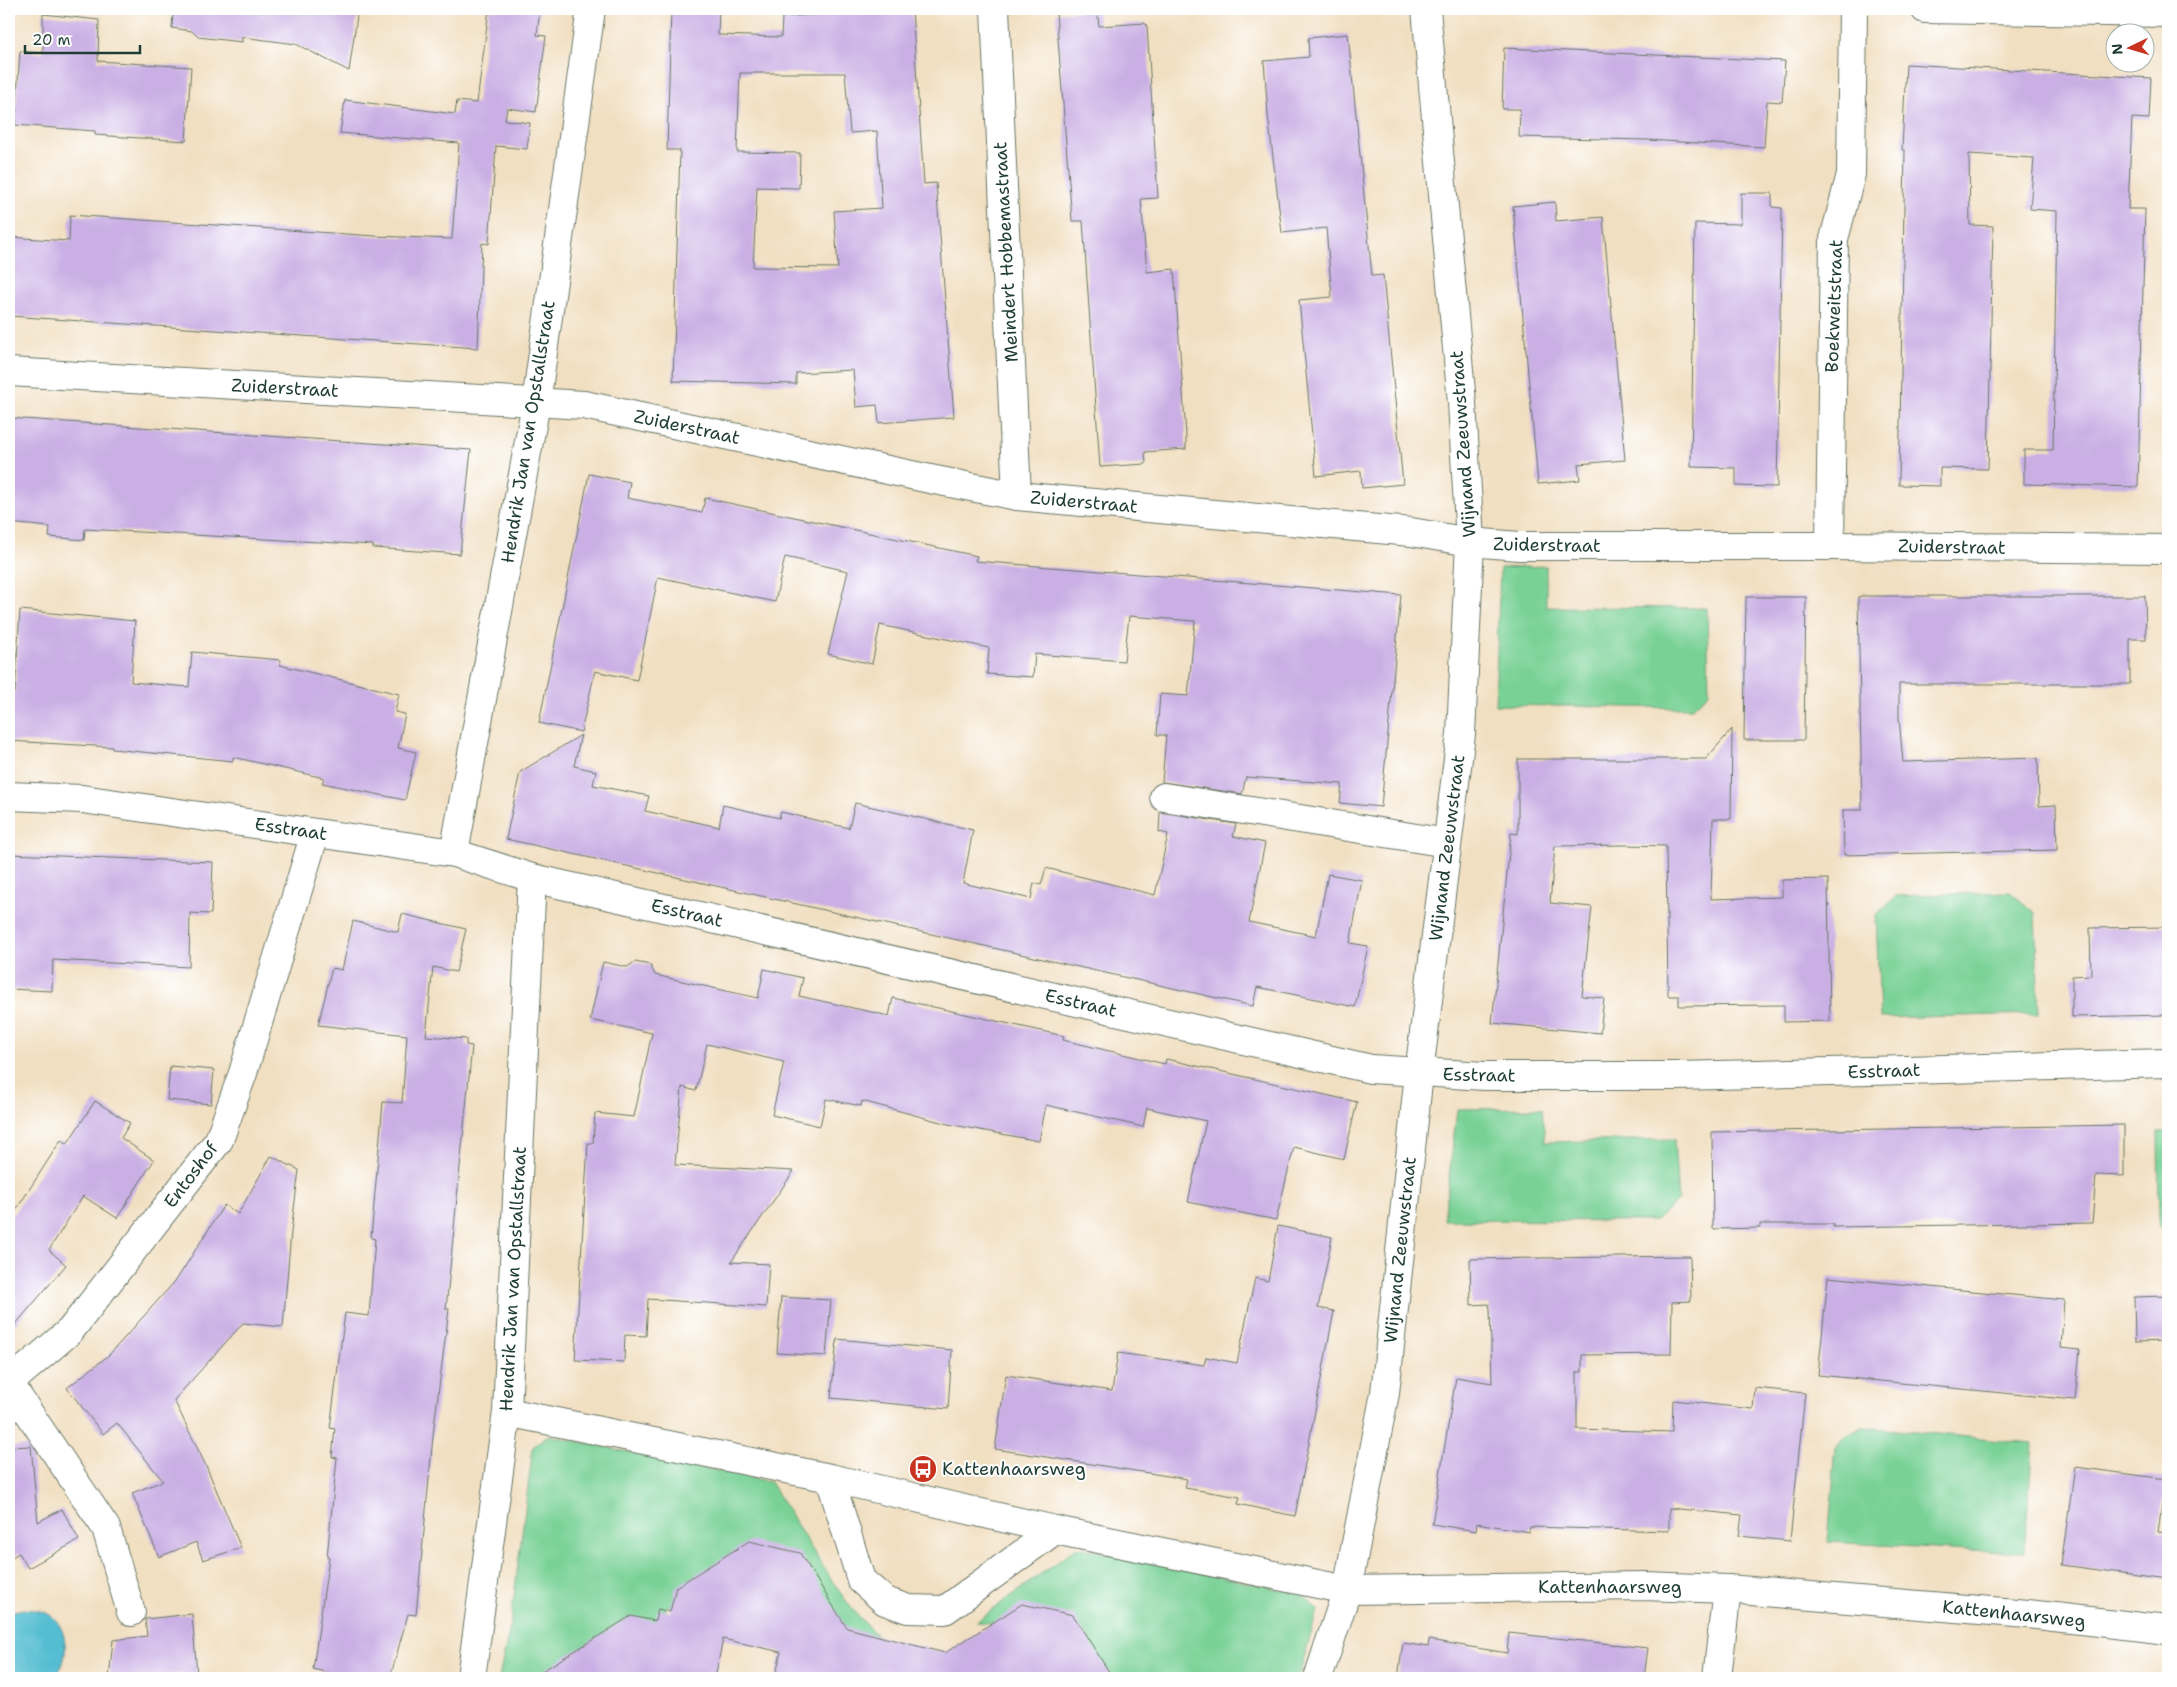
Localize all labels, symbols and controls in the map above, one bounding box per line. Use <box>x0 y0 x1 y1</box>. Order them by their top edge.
scale bar <box>25 22 140 54</box>
north arrow <box>2104 22 2154 72</box>
text: 20 m <box>32 30 71 50</box>
text: N <box>2108 43 2126 55</box>
street label: Meindert Hobbemastraat <box>988 141 1024 363</box>
street label: Boekweitstraat <box>1820 239 1848 373</box>
street label: Hendrik Jan van Opstallstraat <box>495 299 561 565</box>
street label: Wijnand Zeeuwstraat <box>1444 350 1482 538</box>
street label: Zuiderstraat <box>231 373 340 403</box>
street label: Zuiderstraat <box>632 404 742 450</box>
street label: Zuiderstraat <box>1029 485 1139 519</box>
street label: Zuiderstraat <box>1493 532 1601 558</box>
street label: Zuiderstraat <box>1898 534 2006 560</box>
street label: Wijnand Zeeuwstraat <box>1424 753 1470 942</box>
street label: Esstraat <box>253 812 329 846</box>
street label: Esstraat <box>649 893 725 933</box>
street label: Esstraat <box>1043 983 1119 1023</box>
street label: Esstraat <box>1847 1058 1921 1084</box>
street label: Esstraat <box>1442 1062 1516 1088</box>
street label: Entoshof <box>158 1137 224 1213</box>
street label: Hendrik Jan van Opstallstraat <box>494 1146 532 1412</box>
street label: Wijnand Zeeuwstraat <box>1378 1155 1422 1344</box>
bus stop icon: Kattenhaarsweg <box>908 1454 938 1484</box>
place label: Kattenhaarsweg <box>942 1457 1086 1481</box>
street label: Kattenhaarsweg <box>1538 1575 1682 1599</box>
street label: Kattenhaarsweg <box>1941 1595 2087 1633</box>

